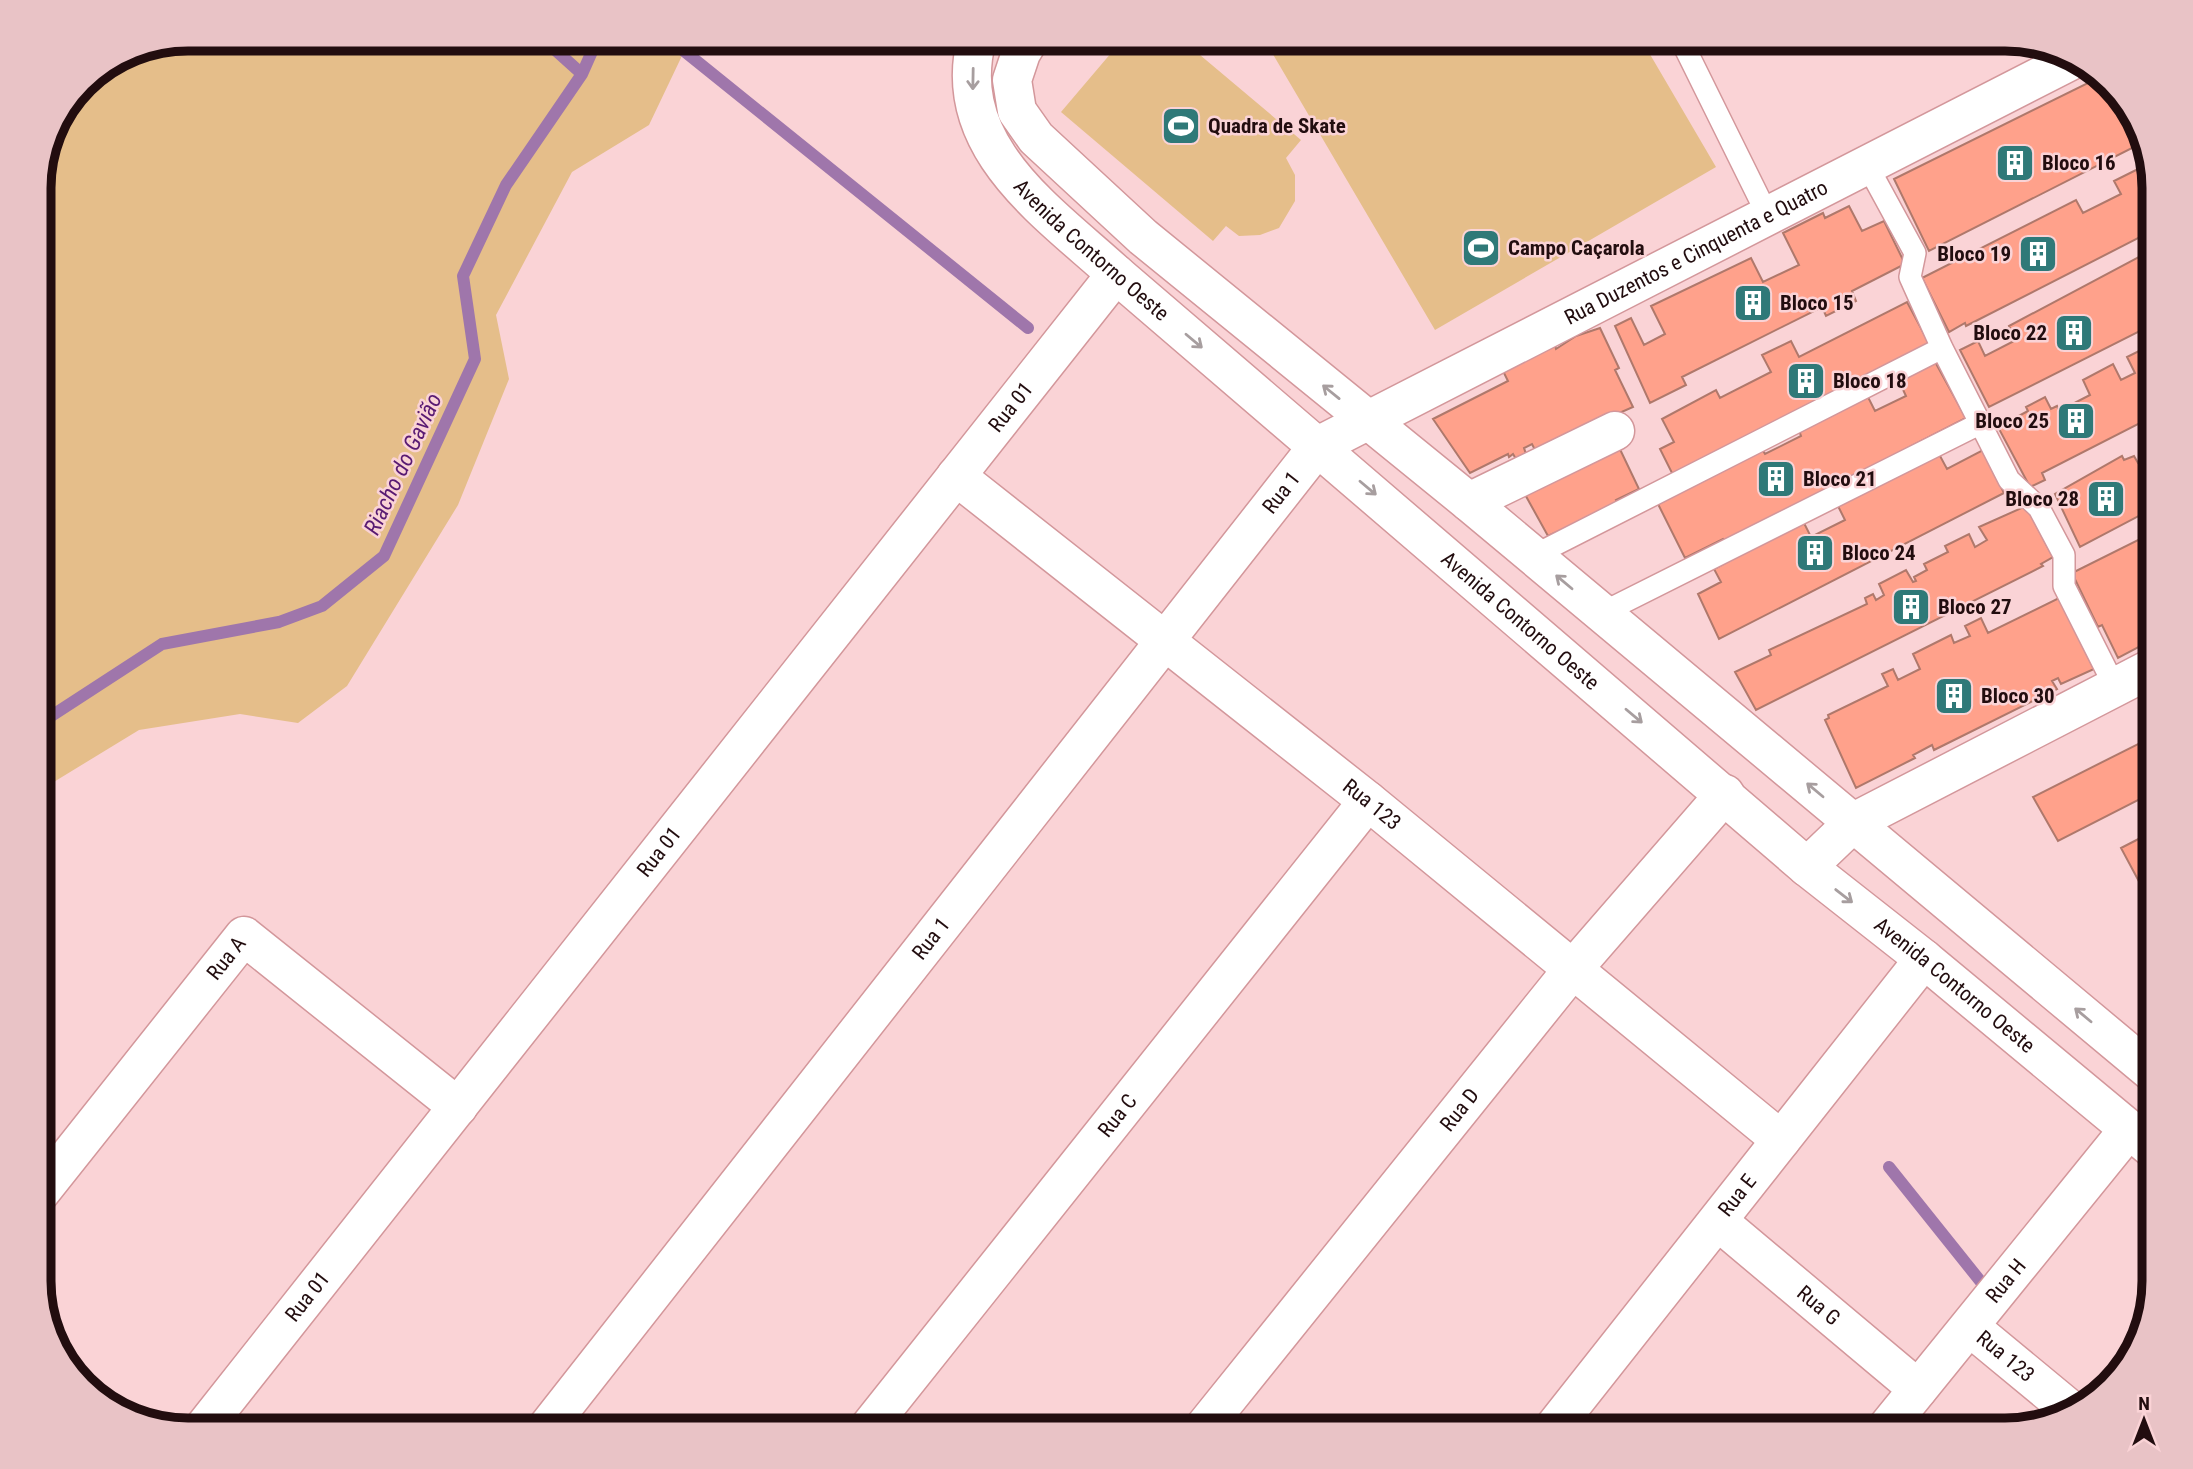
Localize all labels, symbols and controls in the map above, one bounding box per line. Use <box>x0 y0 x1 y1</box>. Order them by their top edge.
one-way arrow <box>966 67 980 90</box>
sports icon: Quadra de Skate <box>1160 105 1202 147</box>
place label: Quadra de Skate <box>1208 114 1346 138</box>
building icon: Bloco 16 <box>1994 142 2036 184</box>
place label: Bloco 16 <box>2042 151 2116 175</box>
street label: Avenida Contorno Oeste <box>1009 175 1174 326</box>
street label: Rua Duzentos e Cinquenta e Quatro <box>1560 175 1832 330</box>
sports icon: Campo Caçarola <box>1460 227 1502 269</box>
building icon: Bloco 19 <box>2017 233 2059 275</box>
place label: Campo Caçarola <box>1508 236 1645 260</box>
place label: Bloco 19 <box>1937 242 2011 266</box>
building icon: Bloco 15 <box>1732 282 1774 324</box>
place label: Bloco 15 <box>1780 291 1854 315</box>
building icon: Bloco 22 <box>2053 312 2095 354</box>
place label: Bloco 22 <box>1973 321 2047 345</box>
one-way arrow <box>1185 333 1203 349</box>
building icon: Bloco 18 <box>1785 360 1827 402</box>
place label: Bloco 18 <box>1833 369 1907 393</box>
street label: Rua 01 <box>984 377 1038 437</box>
one-way arrow <box>1323 384 1341 400</box>
water label: Riacho do Gavião <box>358 389 448 539</box>
building icon: Bloco 25 <box>2055 400 2097 442</box>
place label: Bloco 25 <box>1975 409 2049 433</box>
building icon: Bloco 21 <box>1755 458 1797 500</box>
street label: Rua 1 <box>1258 467 1305 518</box>
place label: Bloco 21 <box>1803 467 1877 491</box>
building icon: Bloco 28 <box>2085 478 2127 520</box>
one-way arrow <box>1358 481 1376 496</box>
place label: Bloco 28 <box>2005 487 2079 511</box>
building icon: Bloco 24 <box>1794 532 1836 574</box>
place label: Bloco 24 <box>1842 541 1916 565</box>
street label: Avenida Contorno Oeste <box>1437 547 1604 695</box>
one-way arrow <box>1556 574 1574 590</box>
building icon: Bloco 27 <box>1890 586 1932 628</box>
place label: Bloco 27 <box>1938 595 2012 619</box>
building icon: Bloco 30 <box>1933 675 1975 717</box>
place label: Bloco 30 <box>1981 684 2055 708</box>
one-way arrow <box>1625 708 1643 724</box>
street label: Rua 123 <box>1338 774 1406 835</box>
one-way arrow <box>1806 782 1824 798</box>
street label: Rua 01 <box>632 822 686 882</box>
one-way arrow <box>1834 888 1852 903</box>
street label: Rua 1 <box>907 913 955 964</box>
street label: Avenida Contorno Oeste <box>1870 913 2040 1058</box>
street label: Rua A <box>202 932 251 985</box>
one-way arrow <box>2075 1007 2093 1022</box>
street label: Rua D <box>1435 1083 1484 1136</box>
street label: Rua C <box>1093 1089 1142 1142</box>
street label: Rua E <box>1713 1170 1761 1221</box>
street label: Rua H <box>1981 1254 2031 1308</box>
street label: Rua 01 <box>280 1267 335 1326</box>
street label: Rua G <box>1792 1281 1845 1330</box>
street label: Rua 123 <box>1972 1326 2039 1387</box>
north arrow <box>2109 1385 2179 1455</box>
text: N <box>2138 1392 2150 1415</box>

